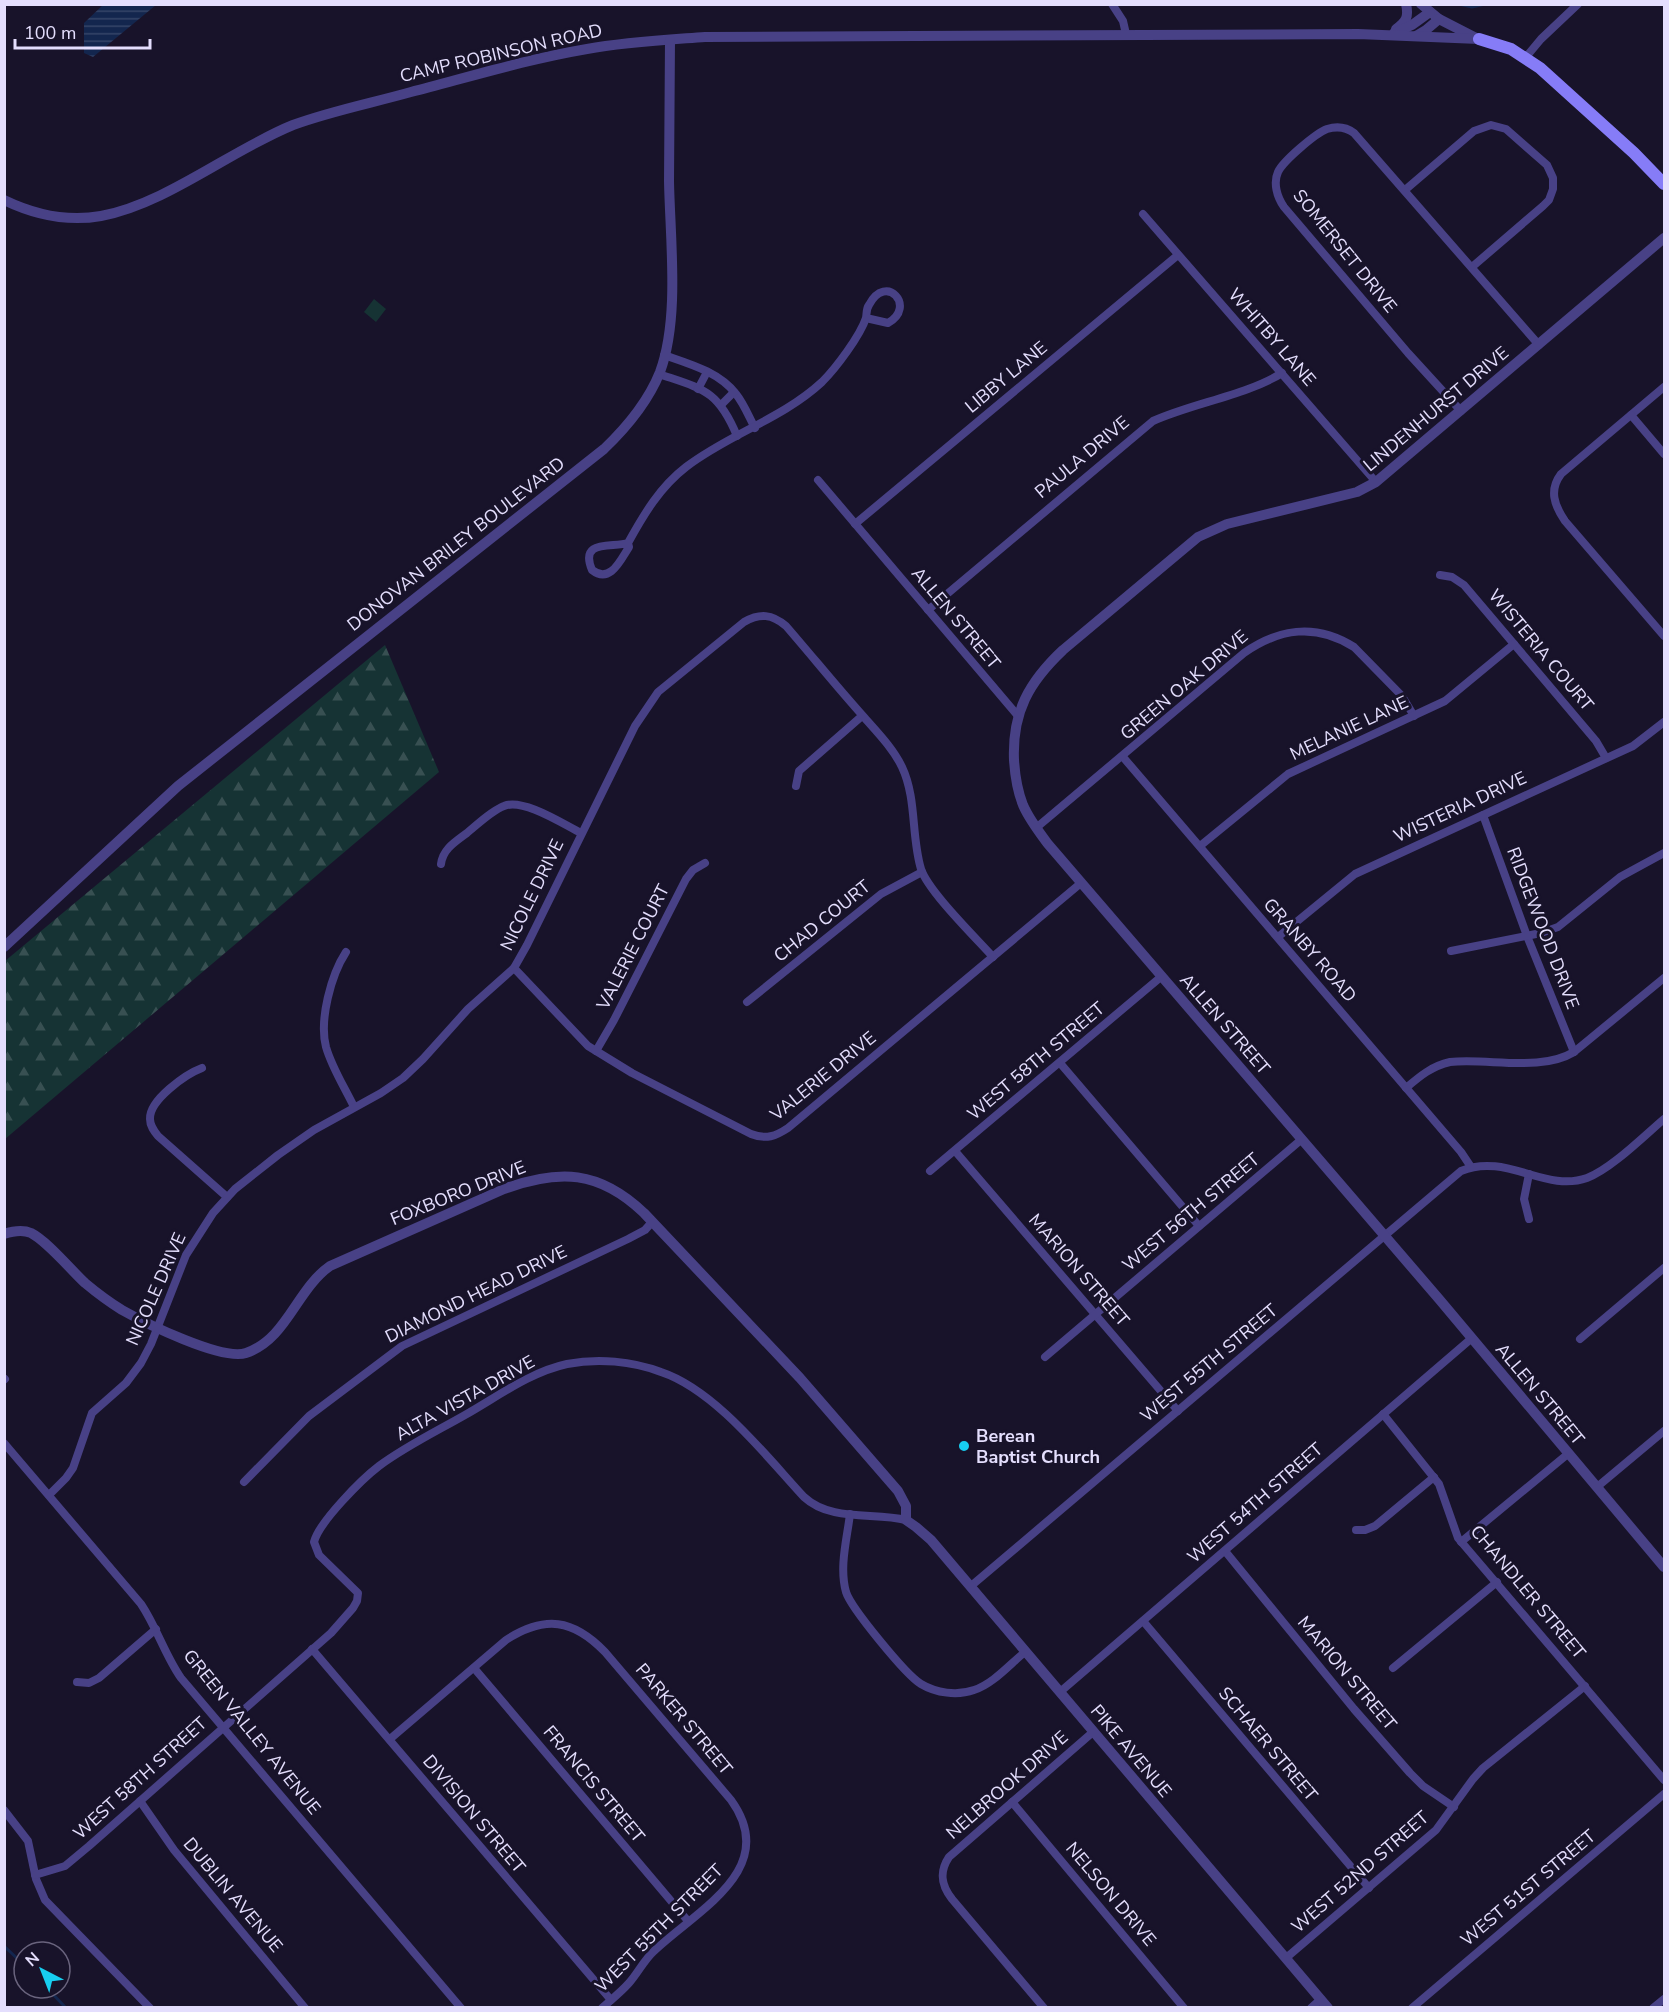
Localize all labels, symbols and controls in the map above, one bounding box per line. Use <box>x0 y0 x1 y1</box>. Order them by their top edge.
scale bar <box>15 12 150 50</box>
street label: CAMP ROBINSON ROAD <box>397 18 605 88</box>
text: 100 m <box>24 21 76 45</box>
street label: SOMERSET DRIVE <box>1288 184 1402 318</box>
street label: WHITBY LANE <box>1223 283 1321 391</box>
street label: LIBBY LANE <box>960 336 1052 418</box>
street label: LINDENHURST DRIVE <box>1358 341 1514 477</box>
street label: PAULA DRIVE <box>1030 410 1134 504</box>
street label: DONOVAN BRILEY BOULEVARD <box>342 451 570 637</box>
street label: ALLEN STREET <box>906 562 1006 674</box>
street label: WISTERIA COURT <box>1483 584 1599 716</box>
street label: GREEN OAK DRIVE <box>1115 625 1253 745</box>
street label: MELANIE LANE <box>1286 690 1412 766</box>
street label: WISTERIA DRIVE <box>1390 766 1530 848</box>
street label: NICOLE DRIVE <box>495 835 569 955</box>
street label: RIDGEWOOD DRIVE <box>1501 844 1585 1012</box>
street label: CHAD COURT <box>769 874 876 967</box>
street label: VALERIE COURT <box>591 880 675 1015</box>
street label: GRANBY ROAD <box>1258 893 1362 1007</box>
street label: ALLEN STREET <box>1174 968 1276 1080</box>
street label: WEST 58TH STREET <box>962 996 1110 1126</box>
street label: VALERIE DRIVE <box>764 1026 881 1127</box>
street label: WEST 56TH STREET <box>1117 1147 1265 1277</box>
street label: FOXBORO DRIVE <box>387 1155 529 1231</box>
street label: MARION STREET <box>1023 1208 1135 1332</box>
street label: NICOLE DRIVE <box>120 1229 192 1349</box>
street label: DIAMOND HEAD DRIVE <box>381 1239 571 1349</box>
street label: WEST 55TH STREET <box>1135 1298 1283 1428</box>
street label: ALLEN STREET <box>1490 1338 1590 1450</box>
street label: ALTA VISTA DRIVE <box>391 1350 539 1446</box>
place label: Berean Baptist Church <box>976 1424 1100 1469</box>
street label: WEST 54TH STREET <box>1182 1437 1328 1569</box>
marker: Berean Baptist Church <box>957 1439 971 1453</box>
street label: CHANDLER STREET <box>1465 1520 1591 1664</box>
street label: MARION STREET <box>1292 1611 1402 1735</box>
street label: GREEN VALLEY AVENUE <box>178 1644 326 1820</box>
street label: PARKER STREET <box>630 1658 738 1780</box>
street label: SCHAER STREET <box>1213 1682 1323 1806</box>
street label: PIKE AVENUE <box>1085 1699 1177 1803</box>
street label: WEST 58TH STREET <box>68 1711 212 1845</box>
street label: FRANCIS STREET <box>538 1720 650 1848</box>
street label: NELBROOK DRIVE <box>941 1725 1073 1845</box>
street label: DIVISION STREET <box>417 1750 531 1878</box>
street label: WEST 52ND STREET <box>1286 1806 1434 1938</box>
street label: WEST 51ST STREET <box>1455 1824 1601 1952</box>
street label: DUBLIN AVENUE <box>178 1833 288 1957</box>
street label: NELSON DRIVE <box>1060 1837 1162 1951</box>
street label: WEST 55TH STREET <box>590 1858 729 1997</box>
north arrow <box>12 1940 72 2000</box>
text: N <box>21 1947 44 1972</box>

